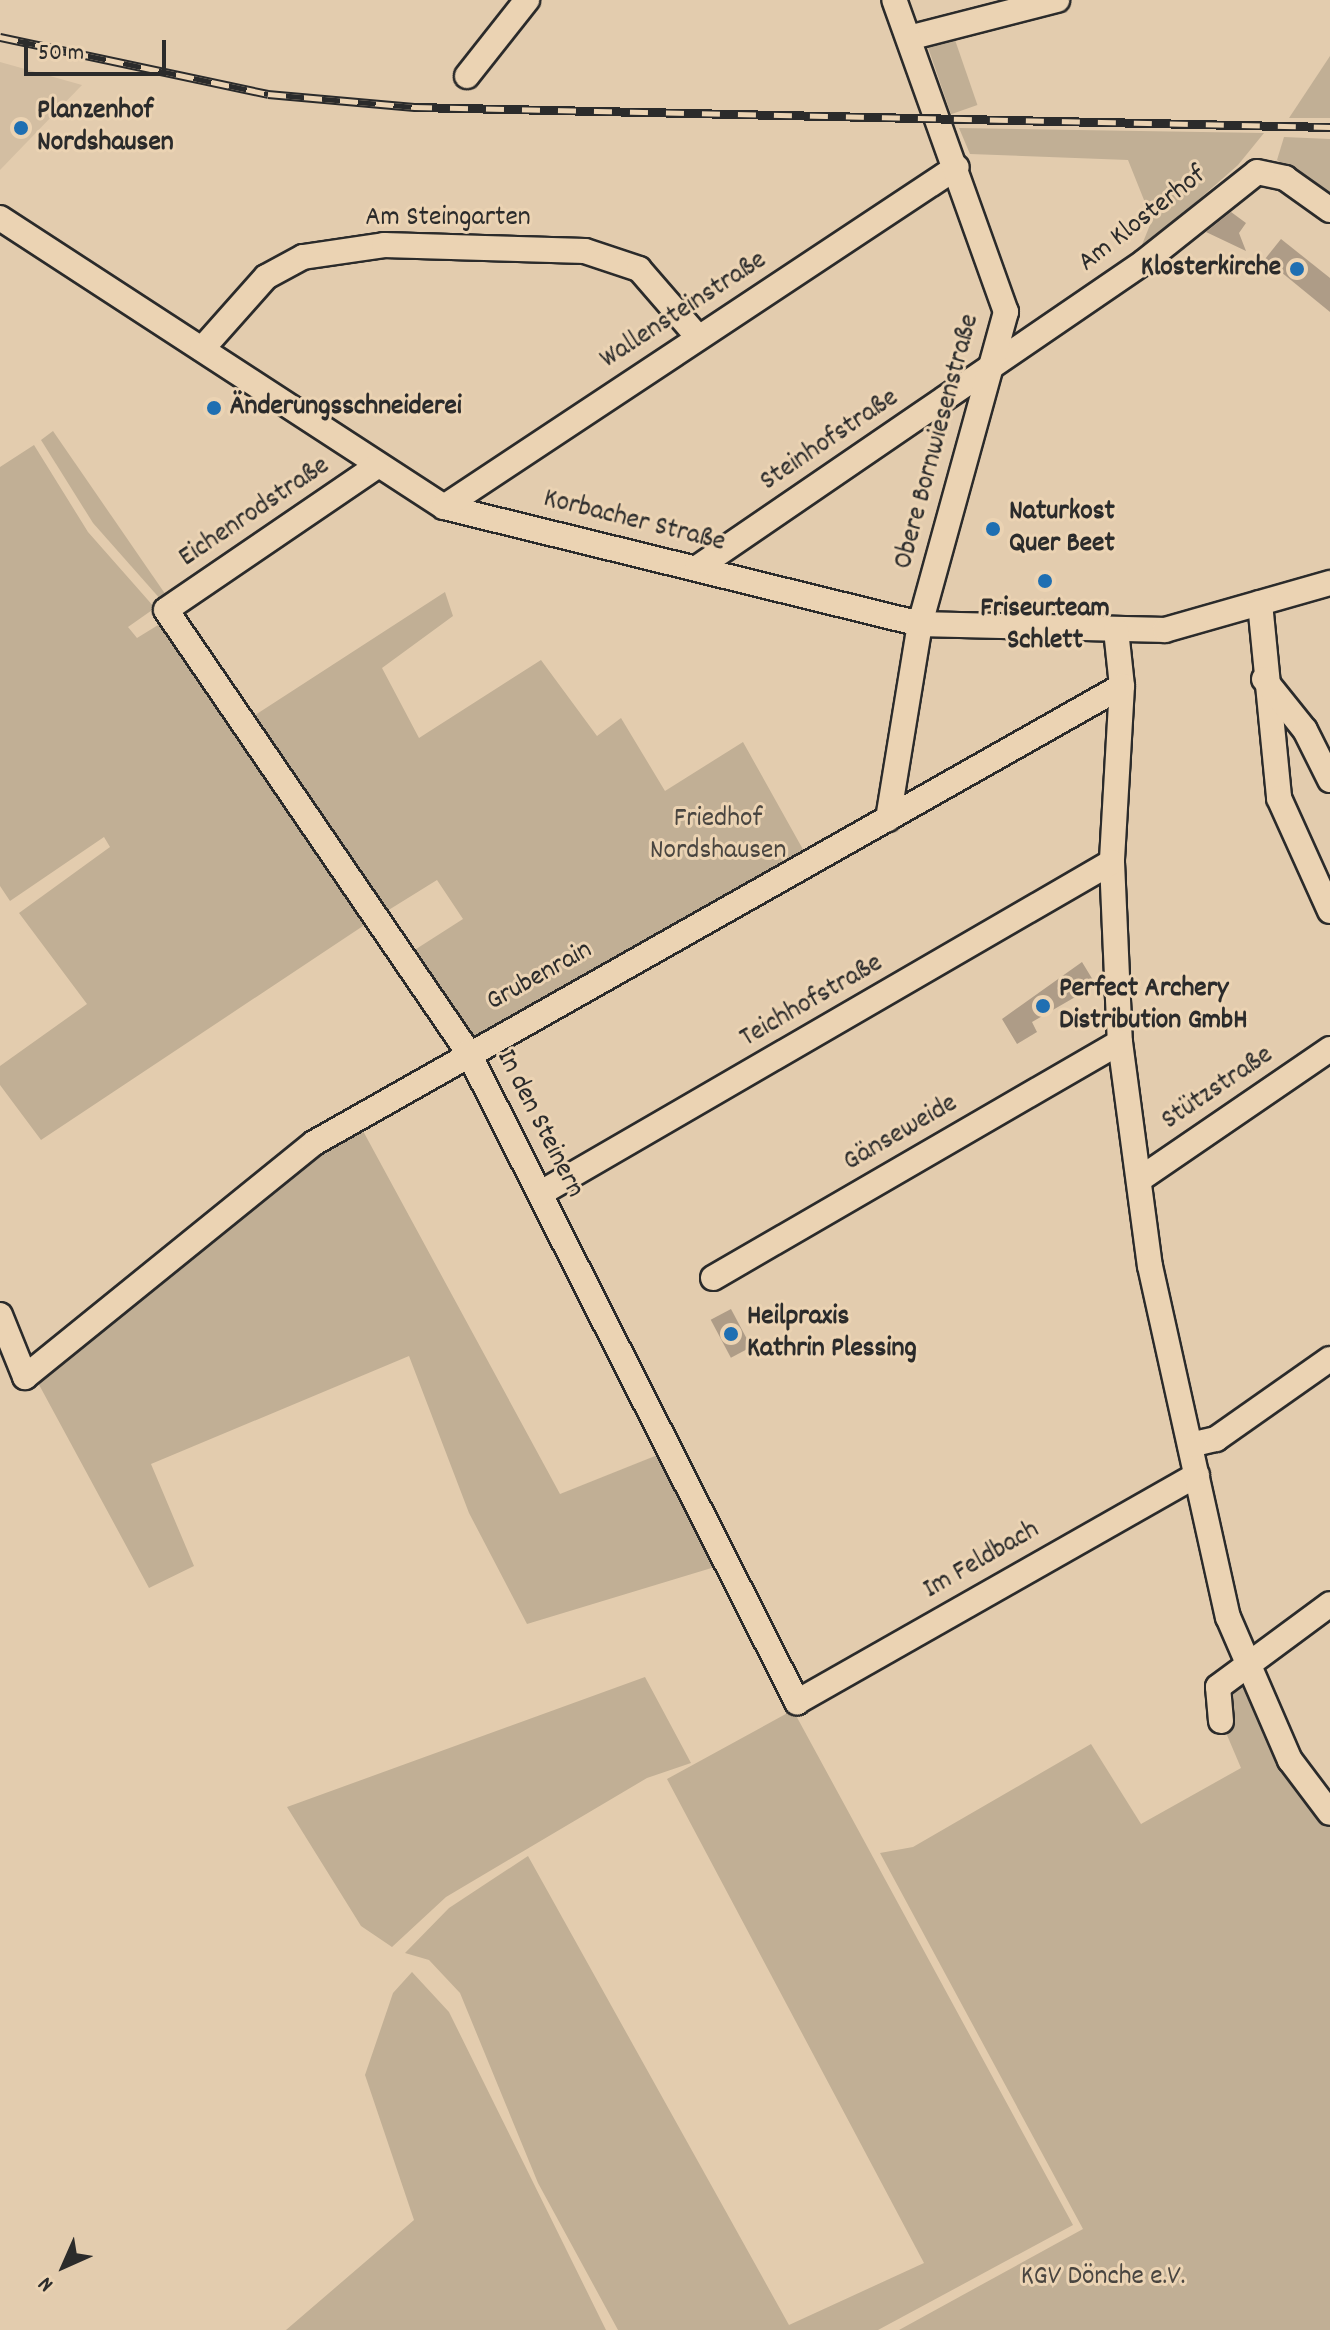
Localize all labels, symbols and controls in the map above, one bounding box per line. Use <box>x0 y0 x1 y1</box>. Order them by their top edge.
scale bar <box>28 24 170 74</box>
text: 50 m <box>38 37 84 71</box>
place label: Planzenhof Nordshausen <box>37 95 174 161</box>
marker: Planzenhof Nordshausen <box>12 119 30 137</box>
street label: Am Klosterhof <box>1072 160 1214 280</box>
street label: Am Steingarten <box>365 202 531 236</box>
street label: Wallensteinstraße <box>595 245 773 377</box>
place label: Klosterkirche <box>1141 252 1281 286</box>
marker: Klosterkirche <box>1288 260 1306 278</box>
street label: Obere Bornwiesenstraße <box>888 311 988 573</box>
street label: Steinhofstraße <box>755 382 905 500</box>
place label: Änderungsschneiderei <box>230 391 462 425</box>
marker: Änderungsschneiderei <box>205 399 223 417</box>
street label: Eichenrodstraße <box>173 450 337 576</box>
street label: Korbacher Straße <box>540 483 728 561</box>
place label: Naturkost Quer Beet <box>1009 496 1115 562</box>
marker: Naturkost Quer Beet <box>984 520 1002 538</box>
marker: Friseurteam Schlett <box>1036 572 1054 590</box>
place label: Friseurteam Schlett <box>980 593 1110 659</box>
park label: Friedhof Nordshausen <box>650 803 786 869</box>
street label: Grubenrain <box>481 934 599 1020</box>
street label: Teichhofstraße <box>735 948 889 1056</box>
place label: Perfect Archery Distribution GmbH <box>1059 973 1247 1039</box>
marker: Perfect Archery Distribution GmbH <box>1034 997 1052 1015</box>
street label: Stützstraße <box>1156 1040 1280 1138</box>
street label: In den Steinern <box>487 1044 591 1204</box>
street label: Gänseweide <box>838 1088 964 1180</box>
place label: Heilpraxis Kathrin Plessing <box>747 1301 917 1367</box>
marker: Heilpraxis Kathrin Plessing <box>722 1325 740 1343</box>
street label: Im Feldbach <box>918 1514 1046 1608</box>
north arrow <box>24 2226 104 2306</box>
park label: KGV Dönche e.V. <box>1021 2261 1185 2295</box>
text: N <box>32 2269 61 2298</box>

